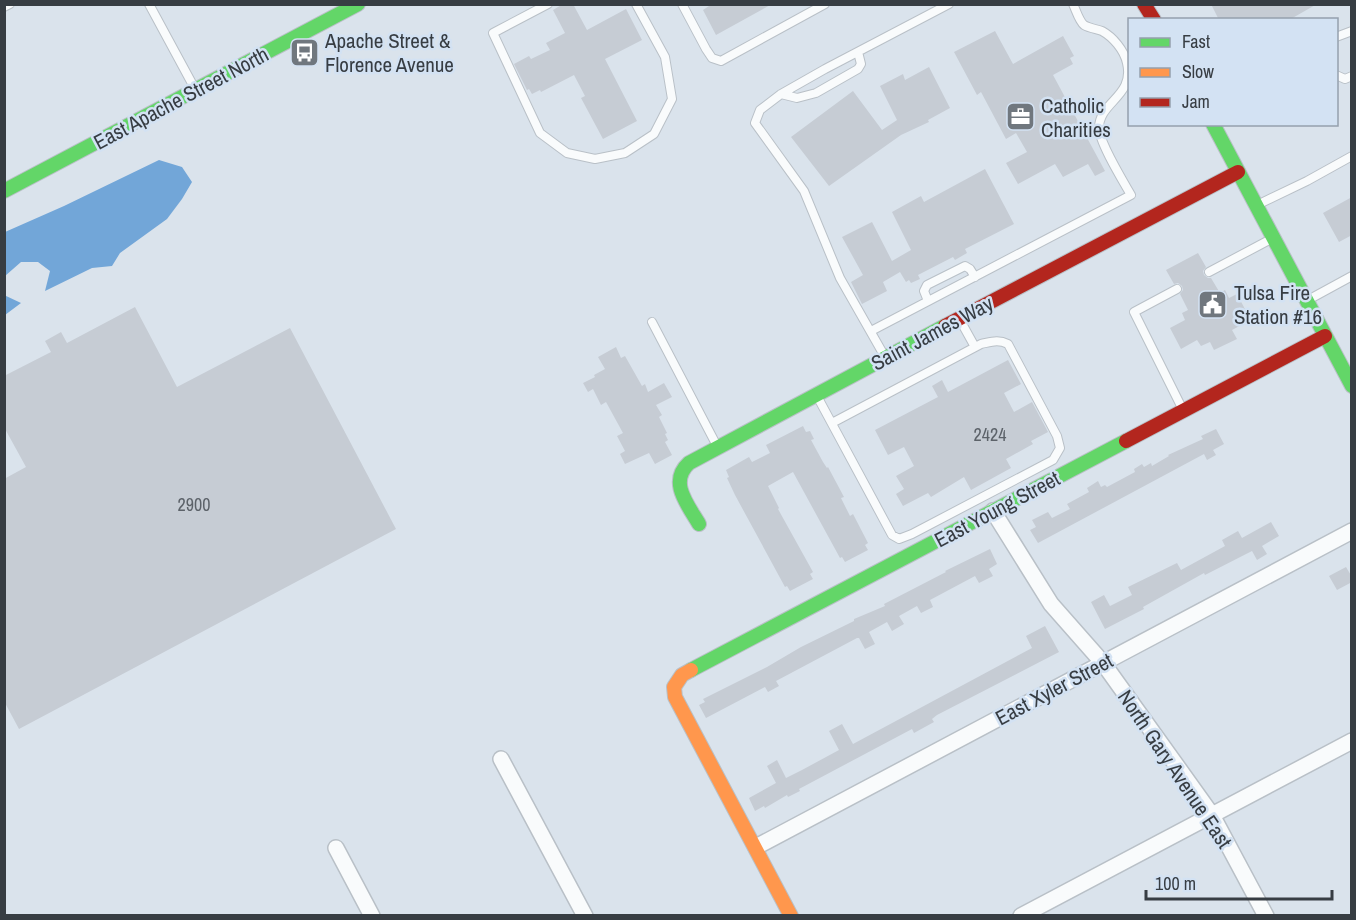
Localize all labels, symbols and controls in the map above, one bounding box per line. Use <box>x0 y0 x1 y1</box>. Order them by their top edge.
legend <box>1128 18 1338 126</box>
place label: Apache Street & Florence Avenue <box>324 26 454 79</box>
text: Fast <box>1182 29 1210 54</box>
bus stop icon: Apache Street & Florence Avenue <box>288 36 320 68</box>
street label: East Apache Street North <box>88 40 274 156</box>
text: Slow <box>1182 59 1214 84</box>
text: Jam <box>1182 89 1210 114</box>
place label: Catholic Charities <box>1041 91 1111 144</box>
office icon: Catholic Charities <box>1004 101 1036 133</box>
place label: Tulsa Fire Station #16 <box>1234 278 1322 331</box>
street label: Saint James Way <box>866 288 998 377</box>
public building icon: Tulsa Fire Station #16 <box>1197 288 1229 320</box>
house number: 2424 <box>974 422 1006 447</box>
street label: East Young Street <box>929 464 1065 554</box>
house number: 2900 <box>178 492 210 517</box>
street label: East Xyler Street <box>990 646 1118 732</box>
street label: North Gary Avenue East <box>1111 684 1239 854</box>
scale bar <box>1146 863 1332 901</box>
text: 100 m <box>1155 871 1196 896</box>

